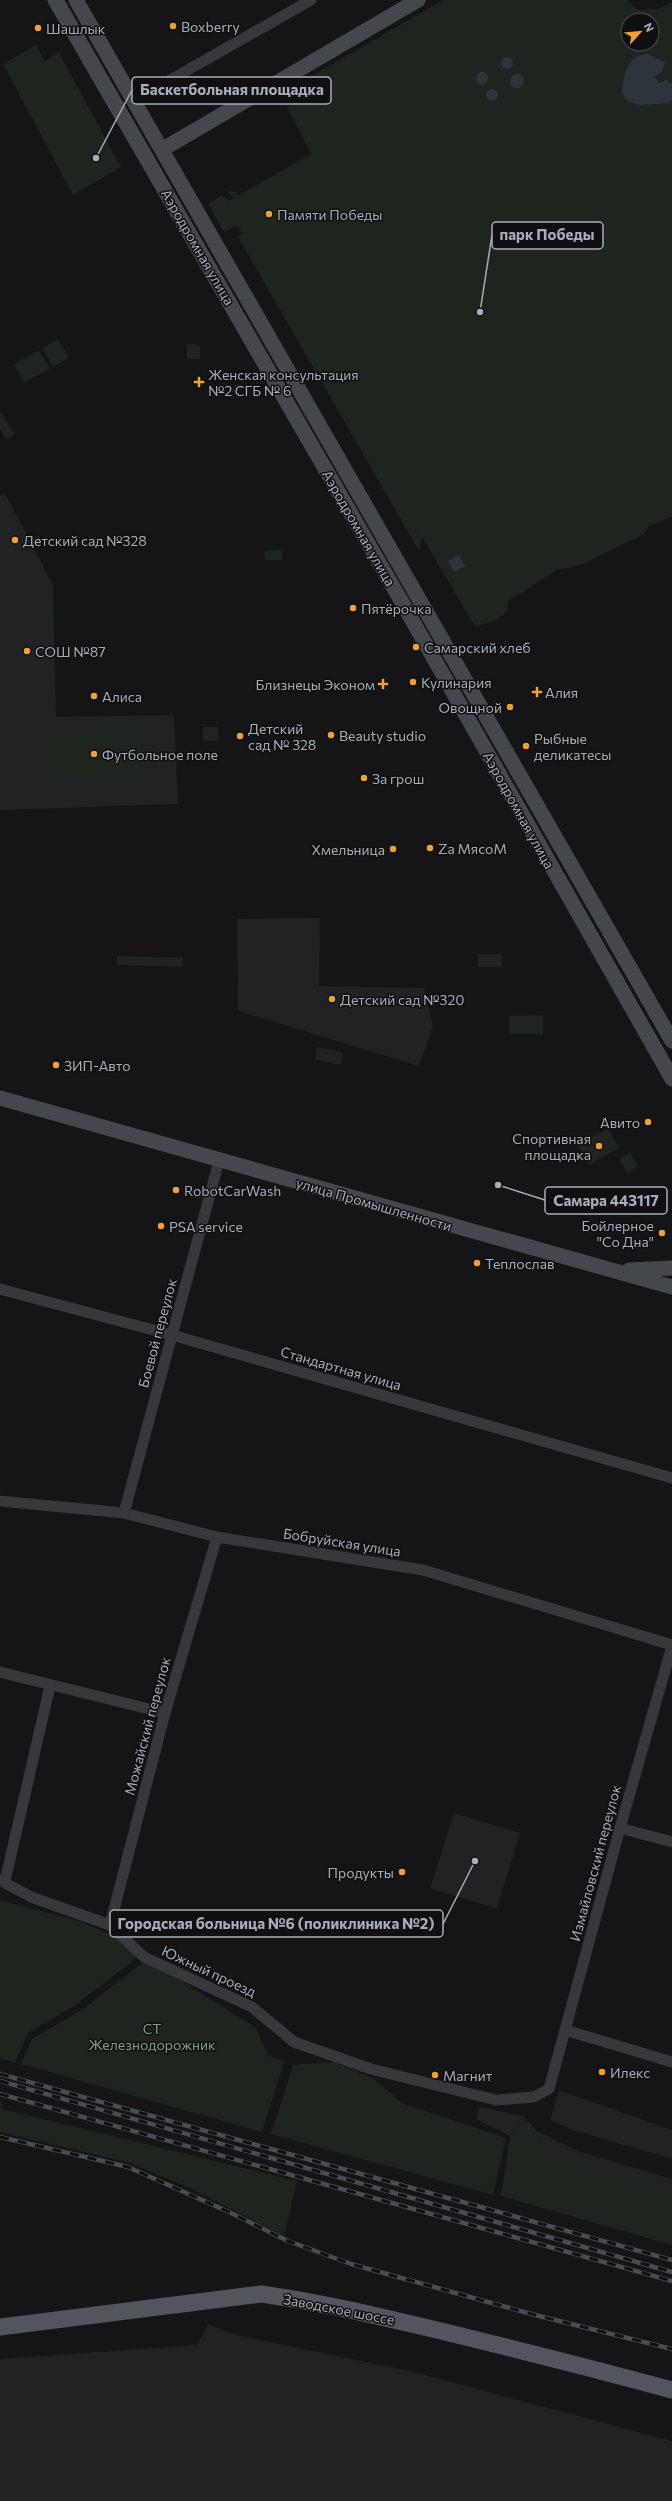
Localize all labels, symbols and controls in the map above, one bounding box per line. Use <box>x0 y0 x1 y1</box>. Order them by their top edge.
north arrow <box>620 12 660 52</box>
place label: Boxberry <box>181 18 240 35</box>
place label: Шашлык <box>46 20 106 37</box>
marker: Boxberry <box>168 21 178 31</box>
text: N <box>642 21 657 34</box>
marker: Шашлык <box>33 23 43 33</box>
callout: Баскетбольная площадка <box>132 77 331 104</box>
text: Баскетбольная площадка <box>140 80 324 98</box>
street label: Аэродромная улица <box>158 186 238 308</box>
place label: Памяти Победы <box>277 206 382 223</box>
marker: Памяти Победы <box>264 209 274 219</box>
callout: парк Победы <box>492 222 603 249</box>
text: парк Победы <box>500 225 594 243</box>
place label: Женская консультация №2 СГБ № 6 <box>208 366 359 399</box>
marker: Женская консультация №2 СГБ № 6 <box>193 376 205 388</box>
street label: Аэродромная улица <box>319 467 399 589</box>
place label: Детский сад №328 <box>23 532 147 549</box>
marker: Детский сад №328 <box>10 535 20 545</box>
place label: Пятёрочка <box>361 600 431 617</box>
marker: Пятёрочка <box>348 603 358 613</box>
place label: Самарский хлеб <box>424 639 531 656</box>
marker: Самарский хлеб <box>411 642 421 652</box>
place label: СОШ №87 <box>35 643 106 660</box>
marker: СОШ №87 <box>22 646 32 656</box>
place label: Кулинария <box>421 674 492 691</box>
place label: Близнецы Эконом <box>256 676 375 693</box>
marker: Кулинария <box>408 677 418 687</box>
marker: Близнецы Эконом <box>378 679 388 689</box>
place label: Алия <box>545 684 578 701</box>
marker: Алия <box>532 687 542 697</box>
place label: Алиса <box>102 688 142 705</box>
marker: Алиса <box>89 691 99 701</box>
place label: Овощной <box>439 699 502 716</box>
marker: Овощной <box>505 702 515 712</box>
place label: Детский сад № 328 <box>248 720 316 753</box>
place label: Beauty studio <box>339 727 426 744</box>
marker: Beauty studio <box>326 730 336 740</box>
place label: Рыбные деликатесы <box>534 730 611 763</box>
marker: Детский сад № 328 <box>235 731 245 741</box>
marker: Рыбные деликатесы <box>521 741 531 751</box>
place label: Футбольное поле <box>102 746 218 763</box>
street label: Аэродромная улица <box>480 748 558 872</box>
marker: Футбольное поле <box>89 749 99 759</box>
place label: За грош <box>372 770 424 787</box>
marker: За грош <box>359 773 369 783</box>
place label: Za МясоМ <box>438 840 507 857</box>
place label: Хмельница <box>312 841 385 858</box>
marker: Za МясоМ <box>425 843 435 853</box>
marker: Хмельница <box>388 844 398 854</box>
place label: Детский сад №320 <box>340 991 464 1008</box>
marker: Детский сад №320 <box>327 994 337 1004</box>
place label: ЗИП-Авто <box>64 1057 131 1074</box>
marker: ЗИП-Авто <box>51 1060 61 1070</box>
place label: Авито <box>600 1114 640 1131</box>
marker: Авито <box>643 1117 653 1127</box>
place label: Спортивная площадка <box>512 1130 591 1163</box>
marker: Спортивная площадка <box>594 1141 604 1151</box>
street label: улица Промышленности <box>294 1174 454 1234</box>
place label: RobotCarWash <box>184 1182 281 1199</box>
marker: RobotCarWash <box>171 1185 181 1195</box>
callout: Самара 443117 <box>545 1187 667 1214</box>
text: Самара 443117 <box>553 1191 659 1209</box>
place label: Бойлерное "Со Дна" <box>581 1217 654 1250</box>
place label: PSA service <box>169 1218 243 1235</box>
marker: PSA service <box>156 1221 166 1231</box>
marker: Бойлерное "Со Дна" <box>657 1228 667 1238</box>
place label: Теплослав <box>485 1255 554 1272</box>
marker: Теплослав <box>472 1258 482 1268</box>
street label: Боевой переулок <box>134 1276 180 1390</box>
street label: Стандартная улица <box>279 1343 403 1393</box>
street label: Бобруйская улица <box>282 1524 402 1560</box>
street label: Можайский переулок <box>120 1655 174 1797</box>
street label: Измайловский переулок <box>566 1783 624 1943</box>
place label: Продукты <box>328 1864 394 1881</box>
marker: Продукты <box>397 1867 407 1877</box>
callout: Городская больница №6 (поликлиника №2) <box>110 1910 443 1937</box>
text: Городская больница №6 (поликлиника №2) <box>117 1914 435 1932</box>
street label: Южный проезд <box>159 1942 259 2000</box>
park label: СТ Железнодорожник <box>88 2020 216 2053</box>
place label: Илекс <box>610 2064 650 2081</box>
place label: Магнит <box>443 2067 493 2084</box>
marker: Илекс <box>597 2067 607 2077</box>
marker: Магнит <box>430 2070 440 2080</box>
street label: Заводское шоссе <box>282 2290 396 2328</box>

